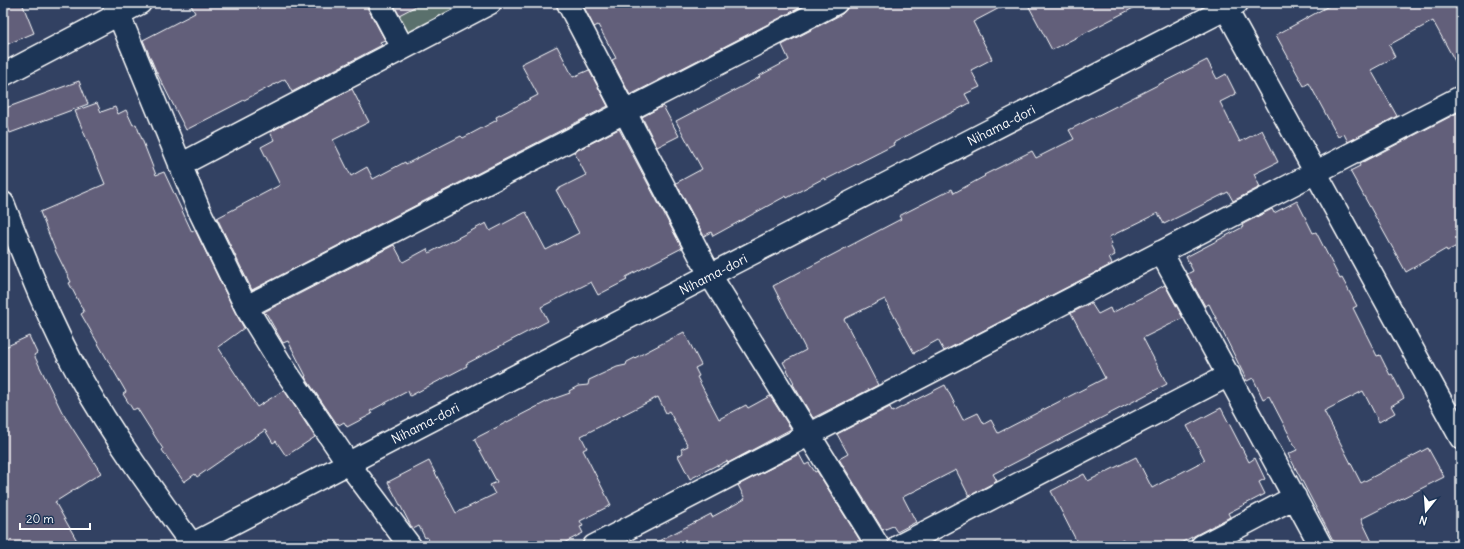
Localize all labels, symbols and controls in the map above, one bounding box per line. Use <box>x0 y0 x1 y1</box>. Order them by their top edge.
street label: Nihama-dori <box>964 101 1038 150</box>
street label: Nihama-dori <box>676 250 750 299</box>
street label: Nihama-dori <box>388 399 462 448</box>
north arrow <box>1406 491 1446 531</box>
scale bar <box>20 505 90 531</box>
text: 20 m <box>26 511 54 526</box>
text: N <box>1417 513 1429 528</box>

